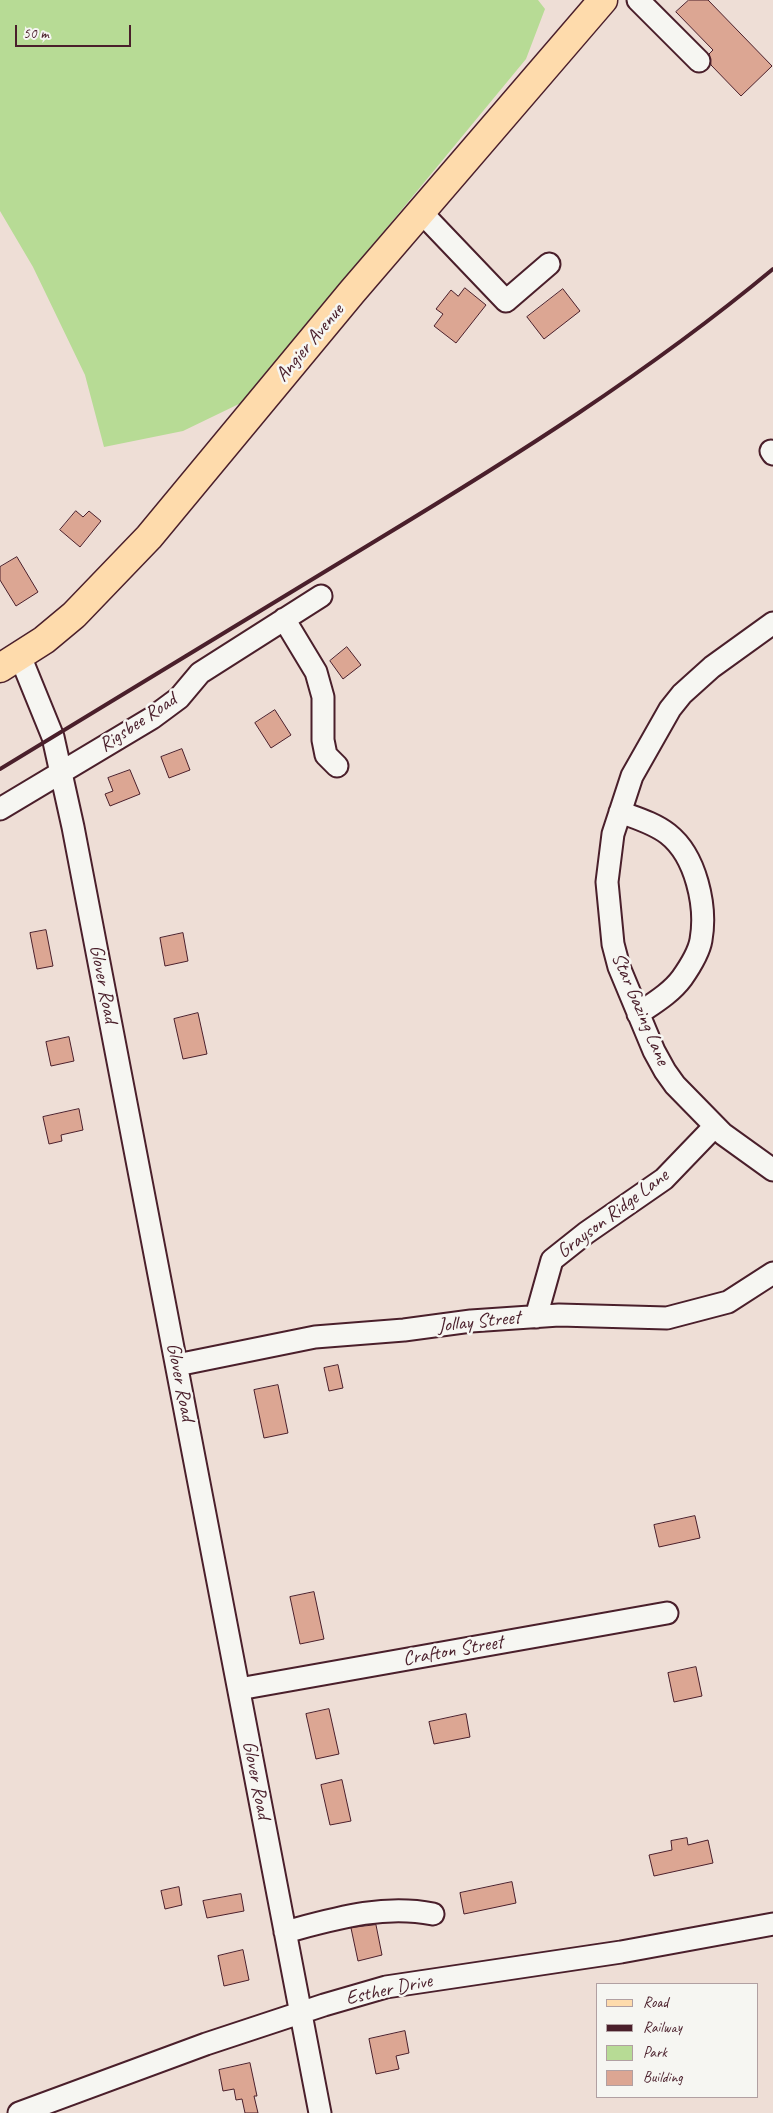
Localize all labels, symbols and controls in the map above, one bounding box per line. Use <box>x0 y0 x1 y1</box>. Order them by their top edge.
scale bar <box>18 15 134 47</box>
text: 50 m <box>23 24 49 43</box>
street label: Angier Avenue <box>271 299 349 387</box>
street label: Rigsbee Road <box>95 688 181 758</box>
street label: Glover Road <box>84 943 122 1025</box>
street label: Star Gazing Lane <box>606 949 674 1069</box>
street label: Grayson Ridge Lane <box>552 1164 674 1264</box>
street label: Jollay Street <box>436 1306 522 1338</box>
street label: Glover Road <box>161 1341 199 1423</box>
street label: Crafton Street <box>401 1630 505 1672</box>
street label: Glover Road <box>237 1739 275 1821</box>
street label: Esther Drive <box>344 1969 434 2011</box>
legend <box>596 1983 758 2098</box>
text: Road <box>643 1993 668 2012</box>
text: Railway <box>643 2018 682 2037</box>
text: Park <box>643 2043 667 2062</box>
text: Building <box>643 2068 682 2087</box>

